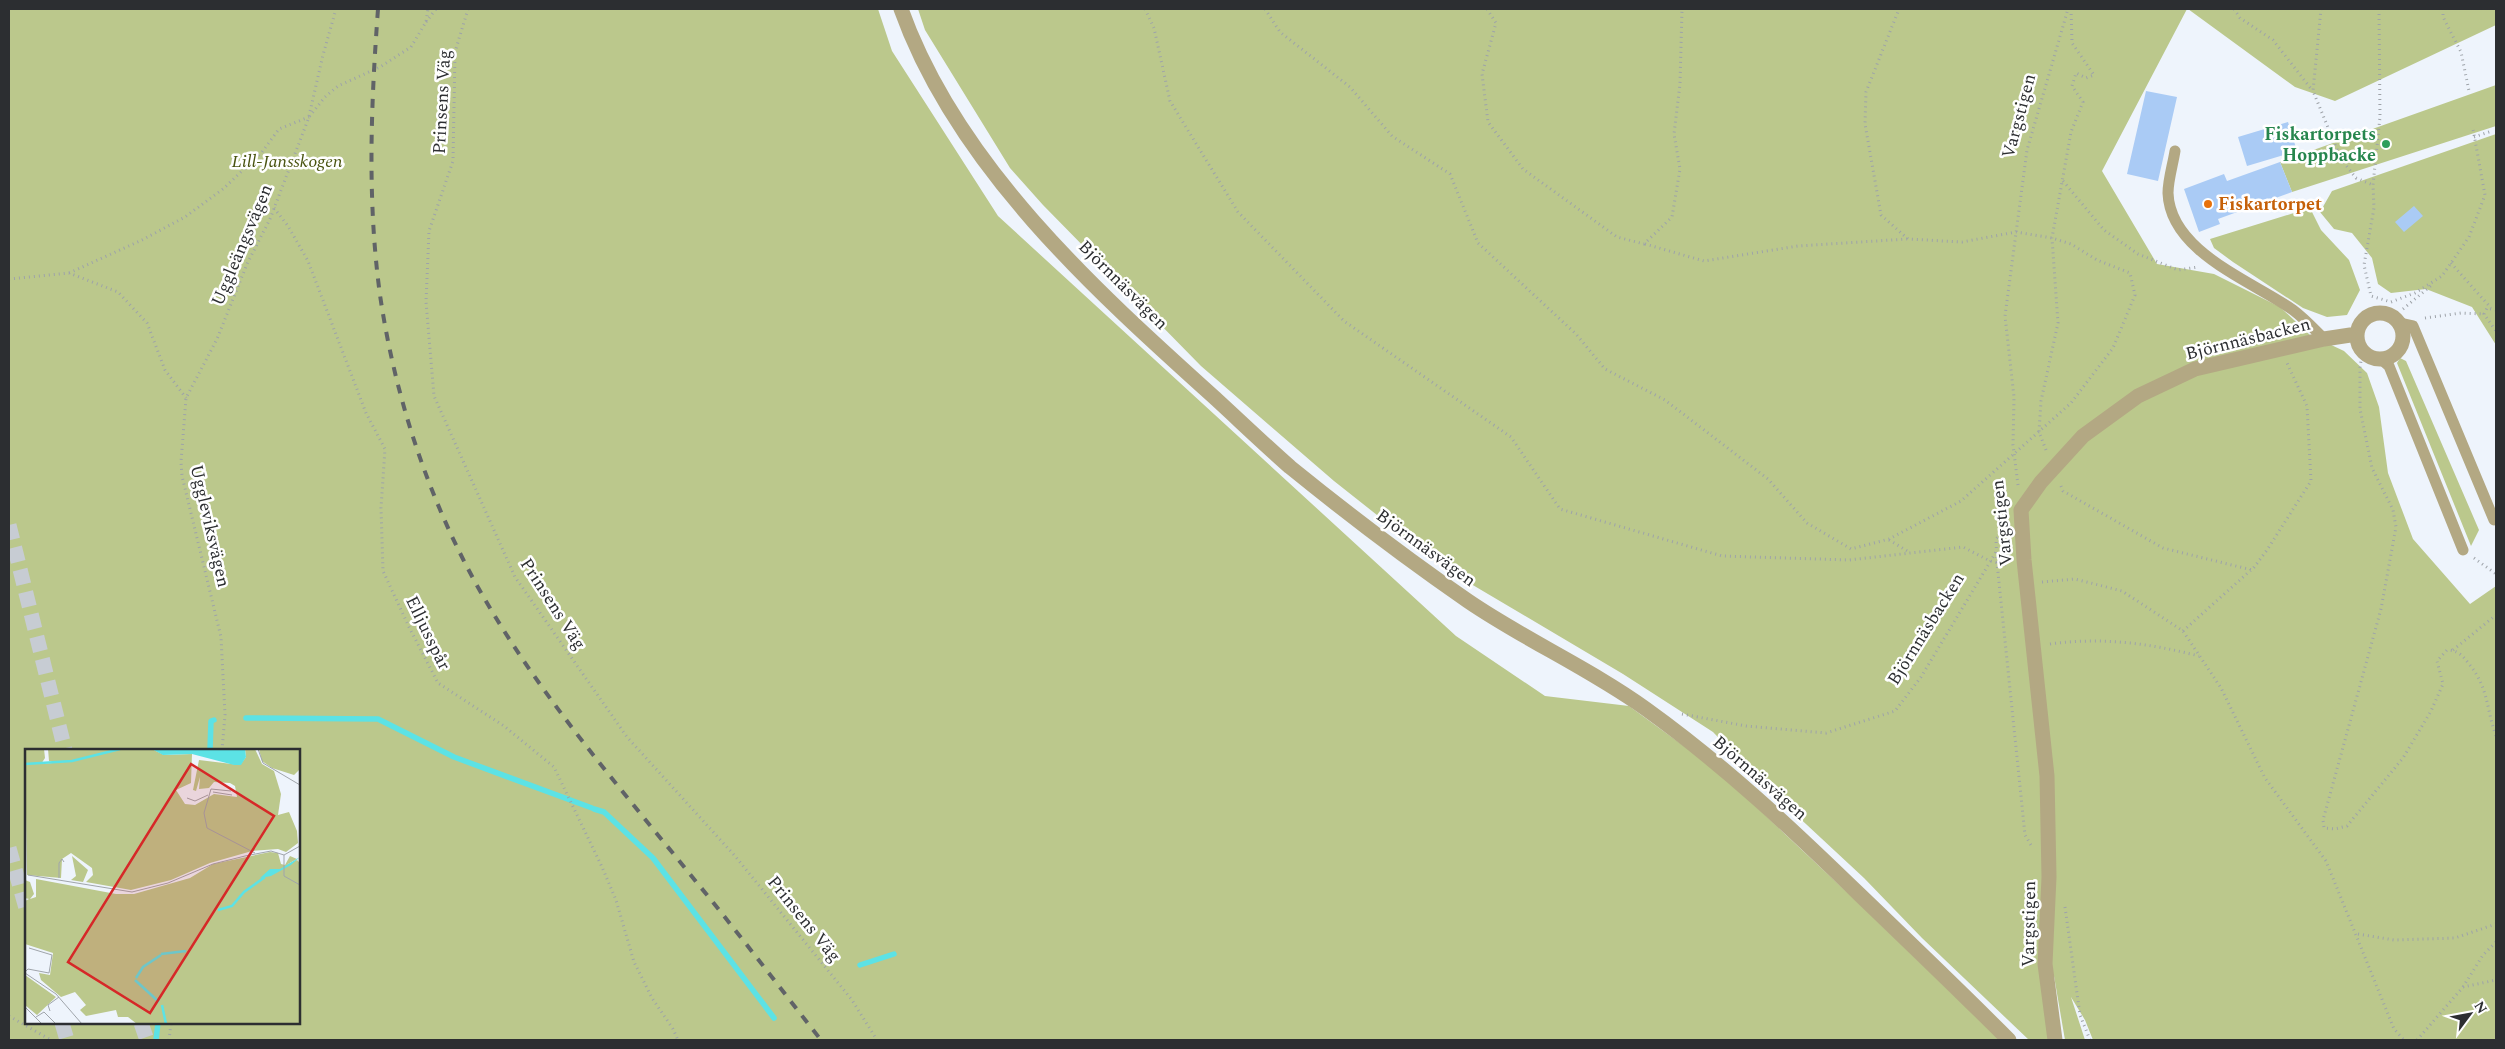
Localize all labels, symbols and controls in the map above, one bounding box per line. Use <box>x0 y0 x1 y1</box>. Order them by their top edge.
street label: Prinsens Väg <box>426 49 458 155</box>
street label: Vargstigen <box>1995 71 2043 161</box>
place label: Fiskartorpets Hoppbacke <box>2264 121 2376 169</box>
marker: Fiskartorpets Hoppbacke <box>2380 138 2392 150</box>
park label: Lill-Jansskogen <box>231 148 343 175</box>
street label: Uggleängsvägen <box>204 180 280 310</box>
place label: Fiskartorpet <box>2218 191 2322 218</box>
marker: Fiskartorpet <box>2202 198 2214 210</box>
street label: Björnnäsvägen <box>1072 234 1174 336</box>
street label: Björnnäsbacken <box>2183 310 2313 368</box>
street label: Uggleviksvägen <box>183 462 237 590</box>
street label: Vargstigen <box>1984 479 2020 567</box>
street label: Björnnäsvägen <box>1370 502 1482 594</box>
street label: Prinsens Väg <box>513 553 593 655</box>
street label: Björnnäsbacken <box>1881 568 1971 690</box>
street label: Elljusspår <box>398 591 458 675</box>
street label: Björnnäsvägen <box>1707 729 1813 827</box>
inset map <box>25 749 300 1024</box>
street label: Prinsens Väg <box>761 870 847 968</box>
street label: Vargstigen <box>2015 881 2043 967</box>
north arrow <box>2445 989 2495 1039</box>
text: N <box>2469 997 2493 1018</box>

